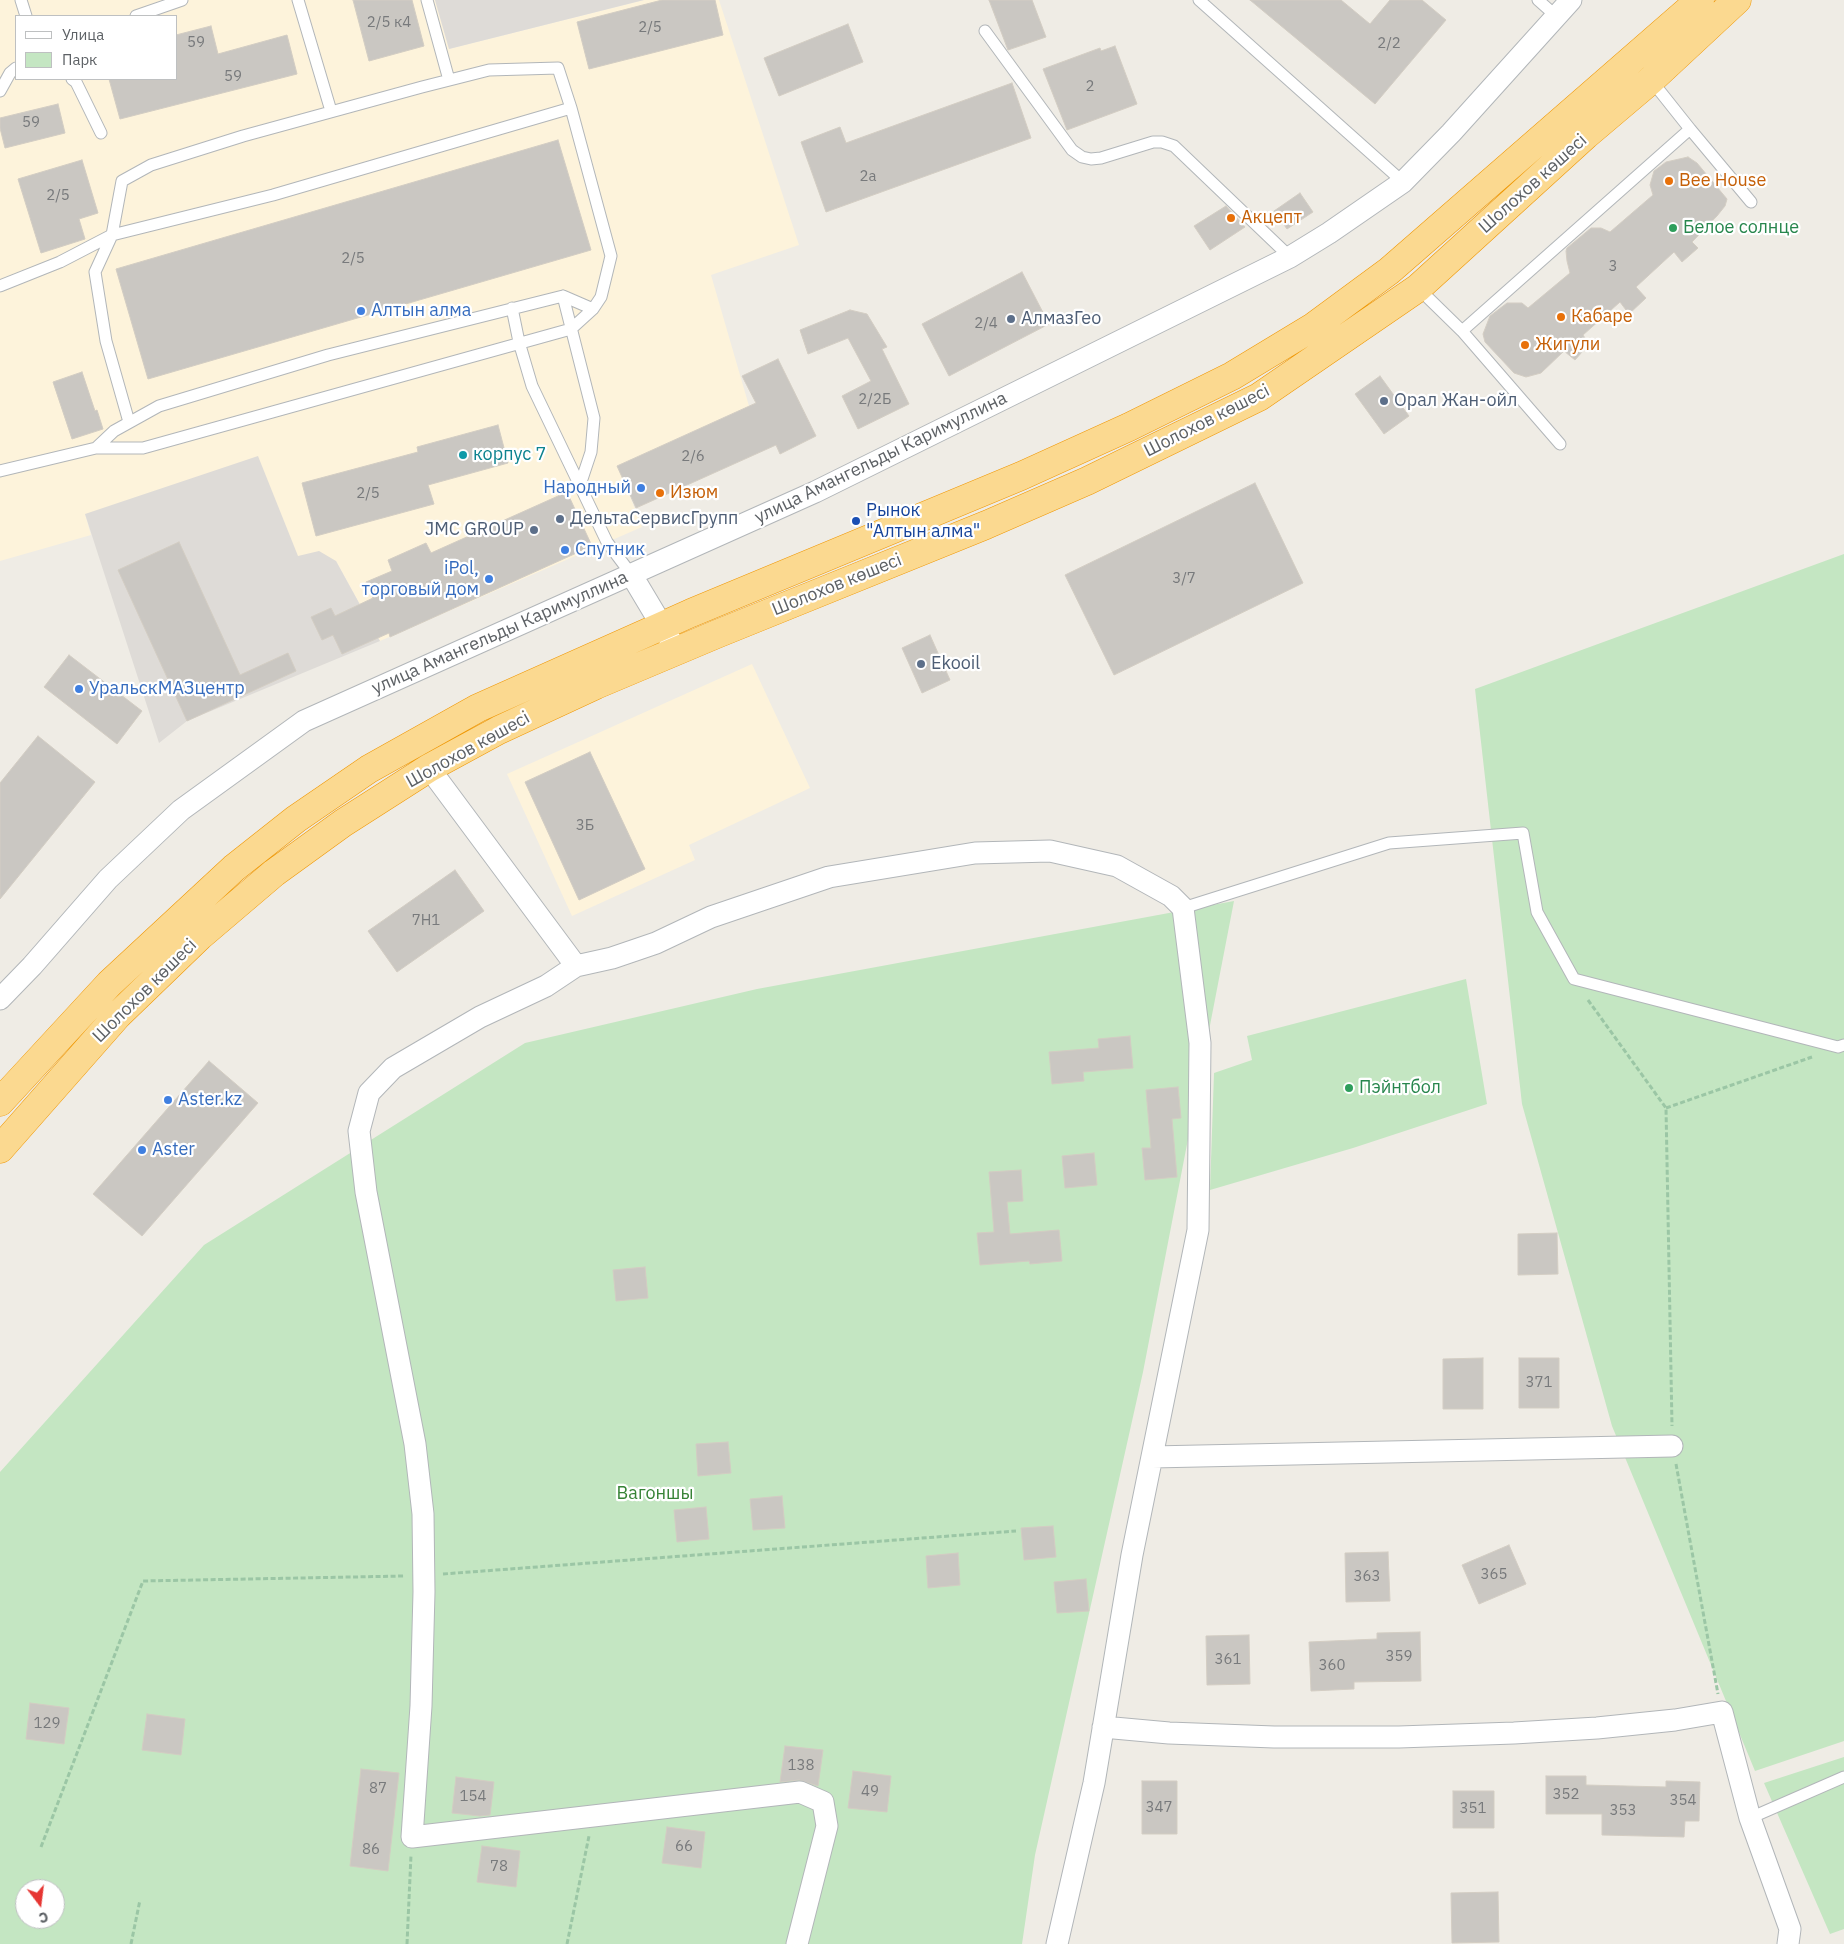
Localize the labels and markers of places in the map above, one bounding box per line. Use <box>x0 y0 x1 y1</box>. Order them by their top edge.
place label: Bee House <box>1679 170 1766 192</box>
marker: Bee House <box>1663 175 1675 187</box>
place label: Акцепт <box>1241 207 1302 229</box>
marker: Акцепт <box>1225 212 1237 224</box>
place label: Белое солнце <box>1683 217 1799 239</box>
marker: Белое солнце <box>1667 222 1679 234</box>
place label: Алтын алма <box>371 300 471 322</box>
marker: Алтын алма <box>355 305 367 317</box>
place label: Кабаре <box>1571 306 1633 328</box>
place label: АлмазГео <box>1021 308 1101 330</box>
marker: Кабаре <box>1555 311 1567 323</box>
marker: АлмазГео <box>1005 313 1017 325</box>
place label: Жигули <box>1535 334 1600 356</box>
marker: Жигули <box>1519 339 1531 351</box>
place label: Орал Жан-ойл <box>1394 390 1517 412</box>
marker: Орал Жан-ойл <box>1378 395 1390 407</box>
place label: корпус 7 <box>473 444 546 466</box>
marker: корпус 7 <box>457 449 469 461</box>
place label: Народный <box>543 477 631 499</box>
marker: Народный <box>635 482 647 494</box>
place label: Изюм <box>670 482 718 504</box>
marker: Изюм <box>654 487 666 499</box>
place label: Рынок "Алтын алма" <box>866 500 980 542</box>
place label: ДельтаСервисГрупп <box>570 508 738 530</box>
marker: ДельтаСервисГрупп <box>554 513 566 525</box>
marker: Рынок "Алтын алма" <box>850 515 862 527</box>
place label: JMC GROUP <box>425 519 524 541</box>
marker: JMC GROUP <box>528 524 540 536</box>
place label: Спутник <box>575 539 645 561</box>
marker: Спутник <box>559 544 571 556</box>
place label: iPol, торговый дом <box>361 558 479 600</box>
marker: iPol, торговый дом <box>483 573 495 585</box>
place label: Ekooil <box>931 653 980 675</box>
marker: Ekooil <box>915 658 927 670</box>
place label: УральскМАЗцентр <box>89 678 245 700</box>
marker: УральскМАЗцентр <box>73 683 85 695</box>
place label: Пэйнтбол <box>1359 1077 1441 1099</box>
marker: Пэйнтбол <box>1343 1082 1355 1094</box>
place label: Aster.kz <box>178 1089 242 1111</box>
marker: Aster.kz <box>162 1094 174 1106</box>
place label: Aster <box>152 1139 195 1161</box>
marker: Aster <box>136 1144 148 1156</box>

